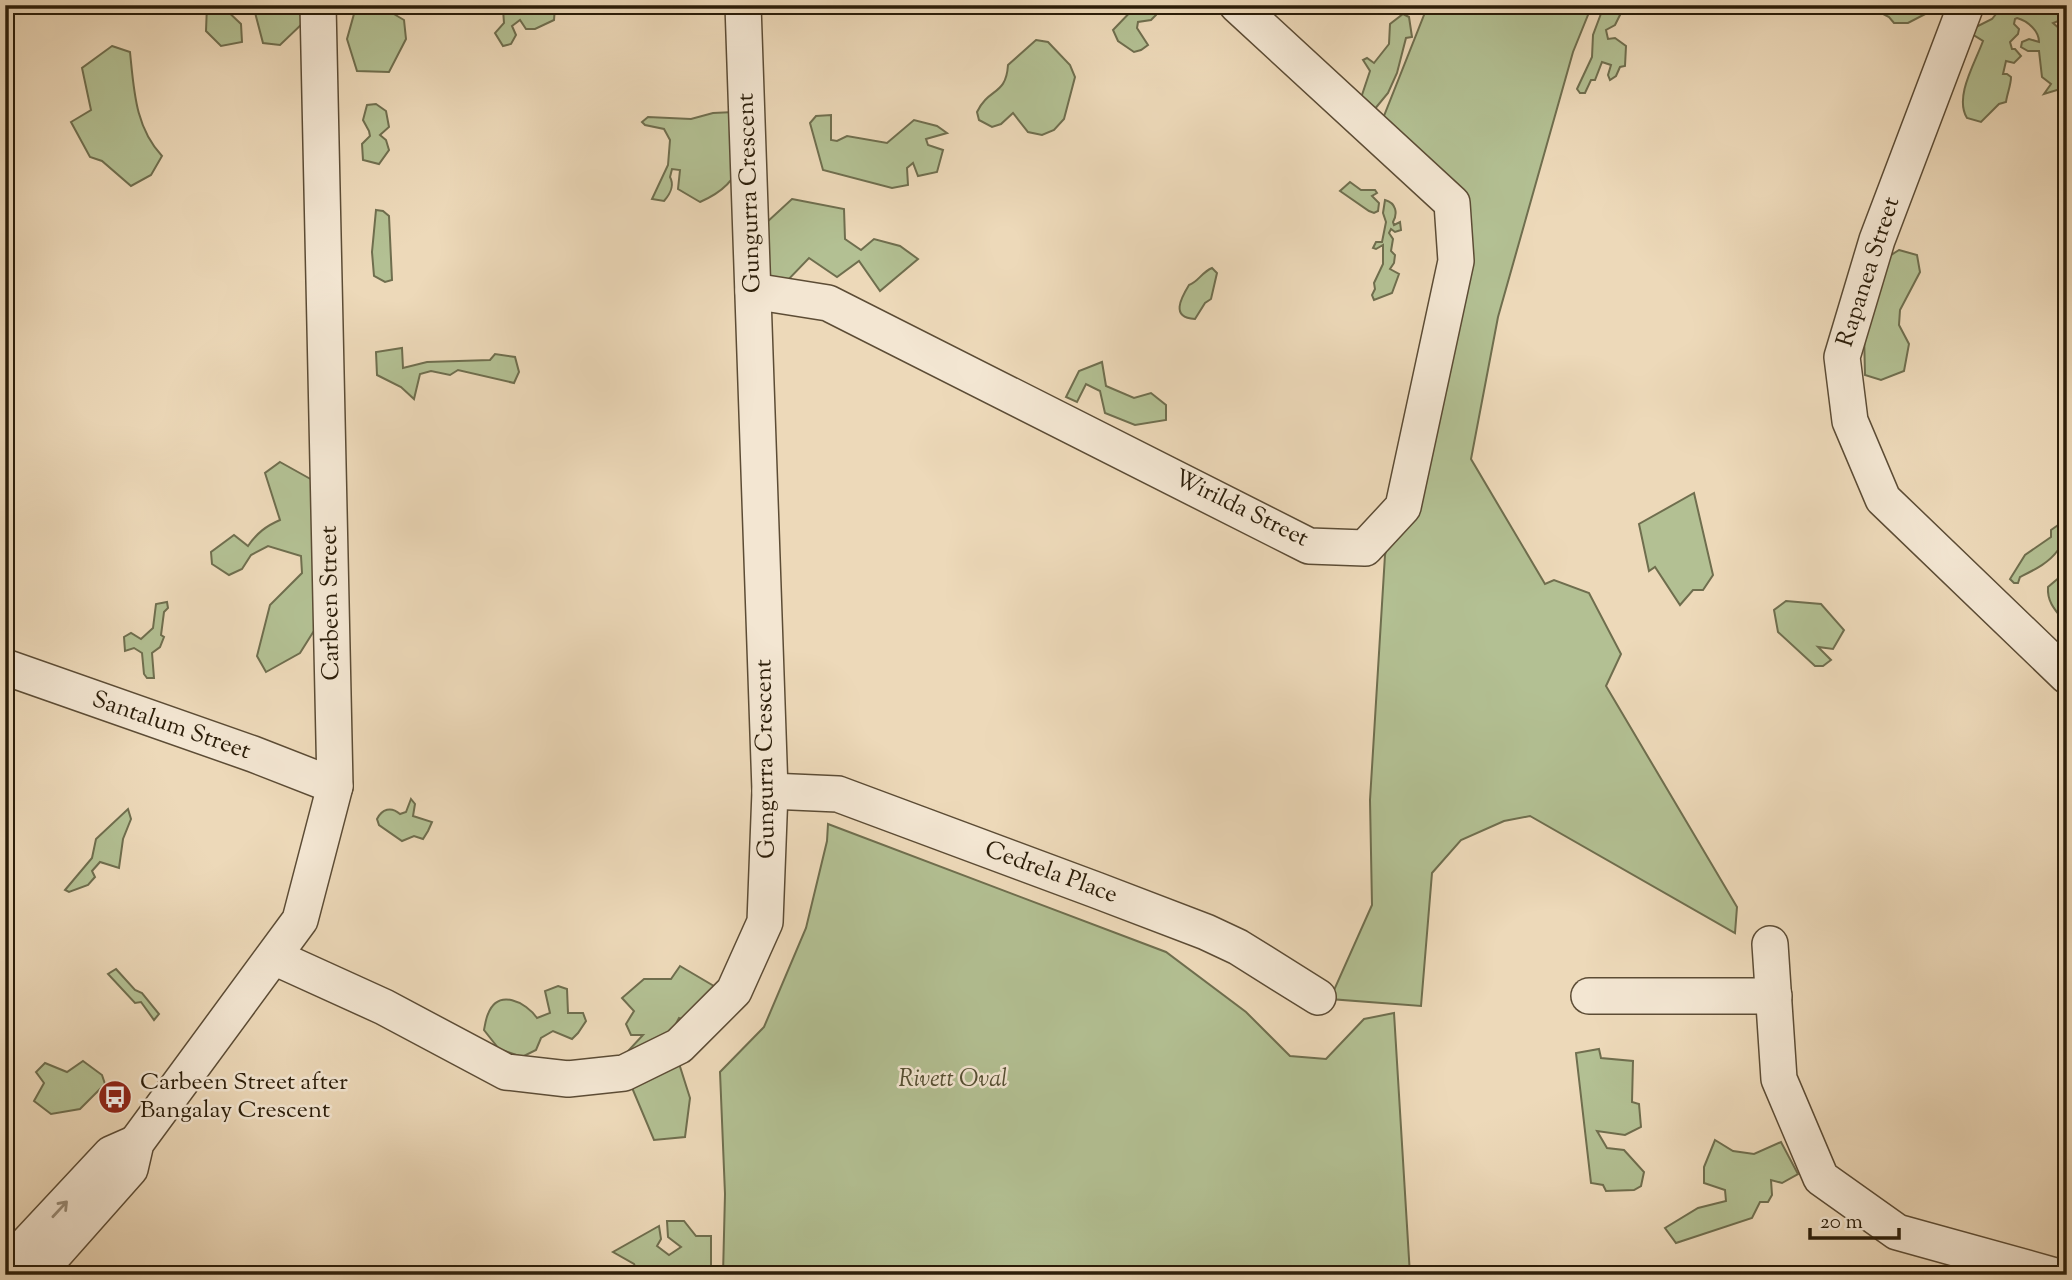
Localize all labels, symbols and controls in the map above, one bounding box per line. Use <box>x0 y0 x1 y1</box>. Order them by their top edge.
street label: Gungurra Crescent <box>730 93 770 293</box>
street label: Rapanea Street <box>1829 193 1909 351</box>
street label: Wirilda Street <box>1168 462 1314 556</box>
street label: Carbeen Street <box>313 525 349 681</box>
street label: Gungurra Crescent <box>747 659 785 859</box>
street label: Santalum Street <box>87 683 255 769</box>
street label: Cedrela Place <box>980 833 1122 913</box>
park label: Rivett Oval <box>898 1063 1008 1097</box>
place label: Carbeen Street after Bangalay Crescent <box>140 1066 348 1128</box>
bus stop icon: Carbeen Street after Bangalay Crescent <box>96 1078 134 1116</box>
scale bar <box>1810 1196 1899 1240</box>
one-way arrow <box>52 1200 68 1218</box>
text: 20 m <box>1820 1208 1863 1238</box>

